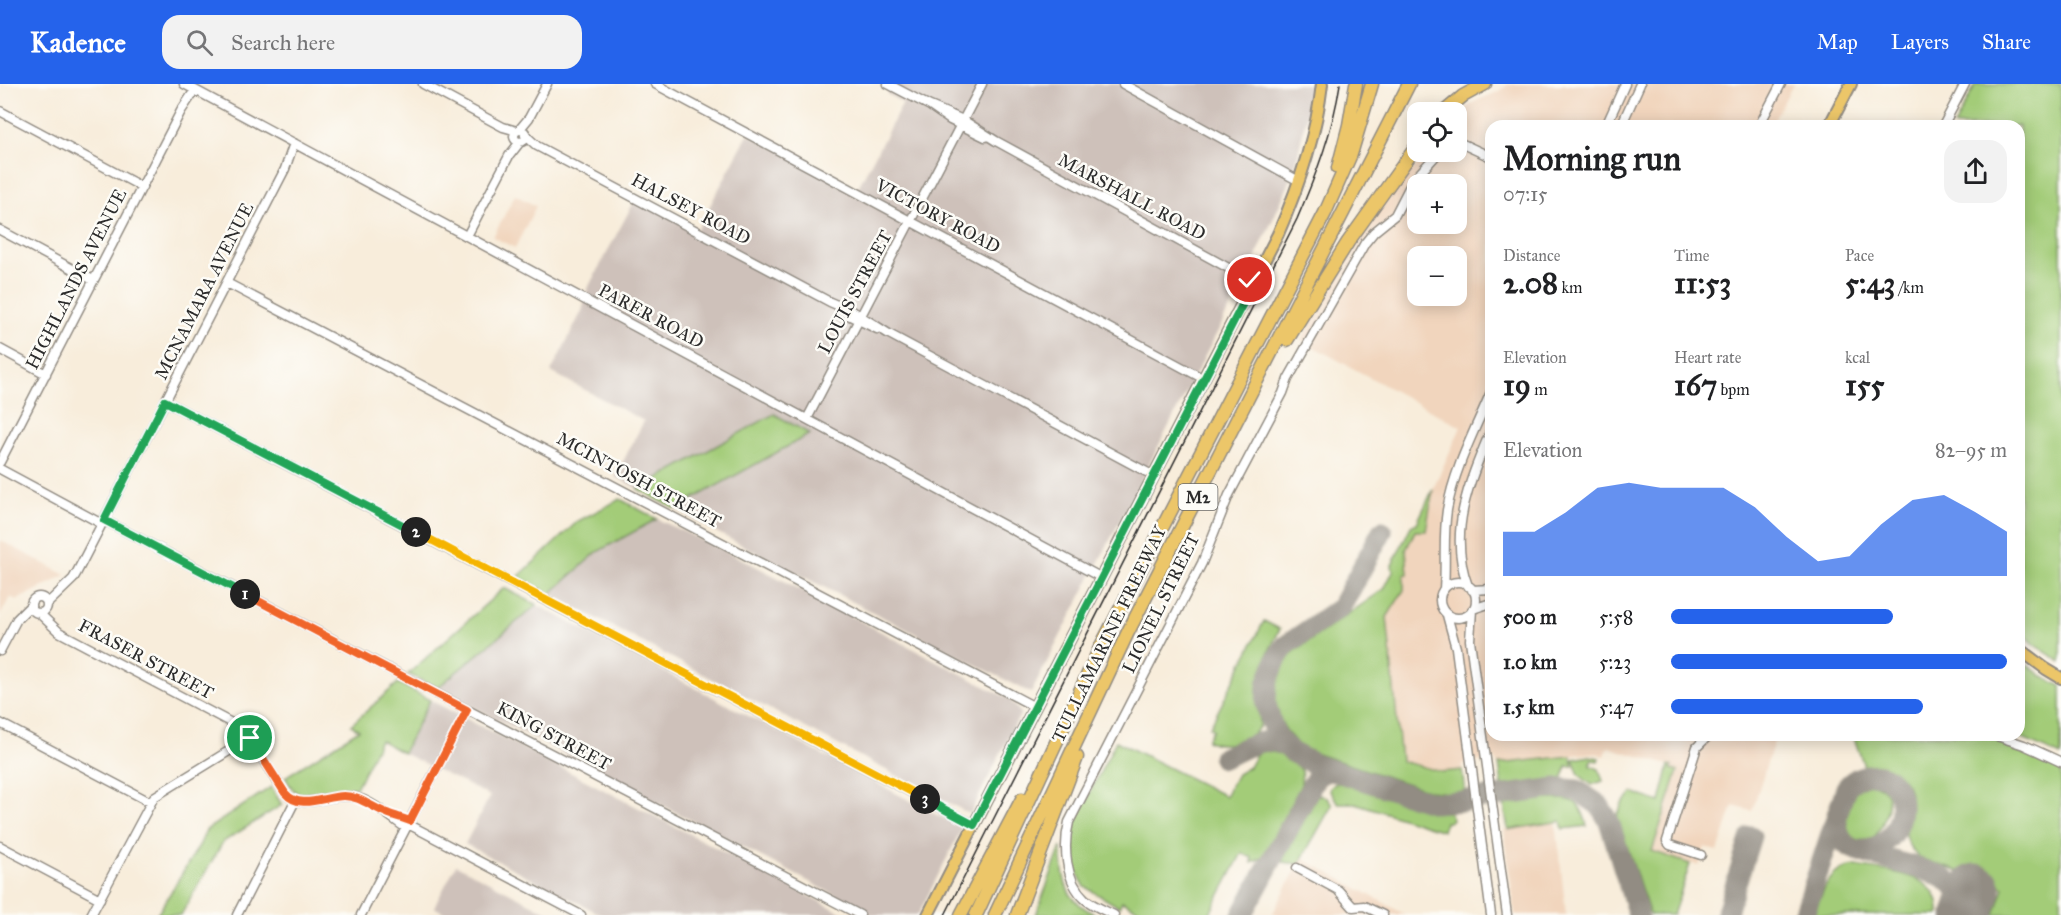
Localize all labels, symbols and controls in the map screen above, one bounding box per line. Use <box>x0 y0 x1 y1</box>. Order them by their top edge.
search box <box>162 15 582 69</box>
text: Kadence <box>30 25 126 60</box>
icon: search <box>183 26 216 59</box>
text: Search here <box>231 29 335 56</box>
text: Map <box>1817 29 1858 55</box>
text: Layers <box>1891 29 1949 55</box>
text: Share <box>1982 29 2031 55</box>
map controls <box>1407 102 1467 306</box>
button: locate <box>1407 102 1467 162</box>
text: Morning run <box>1503 139 1681 179</box>
button: share <box>1944 140 2007 203</box>
street label: MARSHALL ROAD <box>1054 149 1210 245</box>
street label: HALSEY ROAD <box>628 168 754 250</box>
street label: VICTORY ROAD <box>871 173 1004 258</box>
button: + <box>1407 174 1467 234</box>
text: 07:15 <box>1503 182 1547 206</box>
street label: HIGHLANDS AVENUE <box>21 185 131 373</box>
street label: MCNAMARA AVENUE <box>150 199 258 383</box>
street label: LOUIS STREET <box>813 227 897 357</box>
button: − <box>1407 246 1467 306</box>
text: Distance <box>1503 246 1560 265</box>
text: Time <box>1674 246 1709 265</box>
text: Pace <box>1845 246 1874 265</box>
pin <box>1224 254 1275 305</box>
icon: check <box>1233 263 1266 296</box>
text: 2.08 <box>1503 265 1558 301</box>
text: 11:53 <box>1674 265 1731 301</box>
text: 5:43 <box>1845 265 1895 301</box>
text: km <box>1558 278 1582 297</box>
text: /km <box>1895 278 1924 297</box>
street label: PARER ROAD <box>595 279 707 353</box>
text: Elevation <box>1503 348 1567 367</box>
text: Heart rate <box>1674 348 1741 367</box>
text: kcal <box>1845 348 1870 367</box>
text: 19 <box>1503 367 1531 403</box>
text: 167 <box>1674 367 1717 403</box>
text: 155 <box>1845 367 1885 403</box>
text: m <box>1531 380 1548 399</box>
text: bpm <box>1717 380 1750 399</box>
street label: MCINTOSH STREET <box>553 427 725 533</box>
text: Elevation <box>1503 438 1582 462</box>
text: 82–95 m <box>1935 438 2007 462</box>
road number: M2 <box>1178 484 1218 510</box>
pin: 2 <box>401 517 431 547</box>
text: 2 <box>412 522 420 541</box>
street label: TULLAMARINE FREEWAY <box>1047 522 1171 746</box>
street label: LIONEL STREET <box>1118 529 1204 677</box>
pin: 1 <box>230 579 260 609</box>
text: 1 <box>242 584 248 603</box>
text: 500 m <box>1503 605 1557 629</box>
text: 5:58 <box>1599 605 1633 629</box>
street label: FRASER STREET <box>75 614 217 704</box>
text: 1.0 km <box>1503 650 1557 674</box>
text: 5:23 <box>1599 650 1631 674</box>
text: 1.5 km <box>1503 695 1554 719</box>
text: 5:47 <box>1599 695 1634 719</box>
street label: KING STREET <box>493 697 615 775</box>
pin <box>224 712 275 763</box>
icon: arrive <box>233 721 266 754</box>
pin: 3 <box>910 784 940 814</box>
text: 3 <box>922 789 928 808</box>

